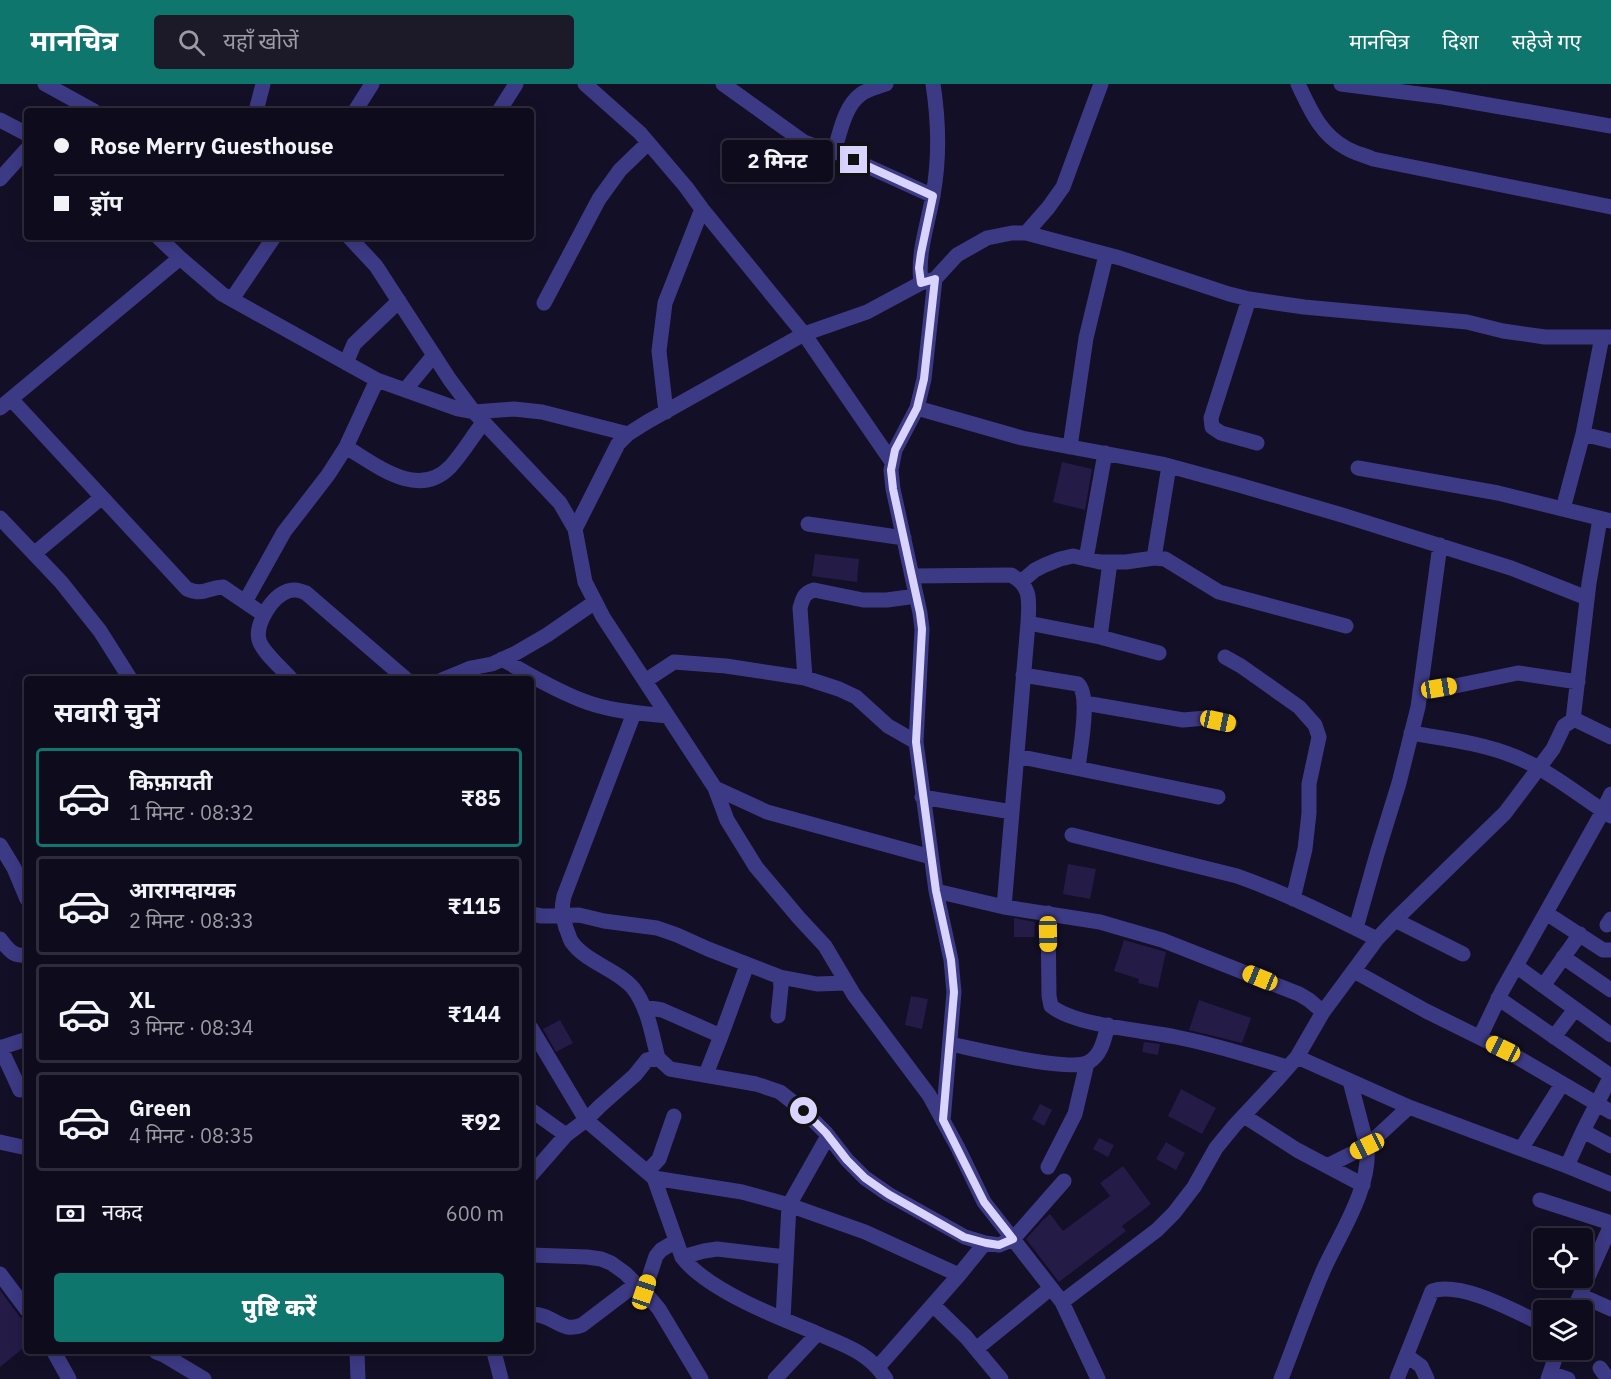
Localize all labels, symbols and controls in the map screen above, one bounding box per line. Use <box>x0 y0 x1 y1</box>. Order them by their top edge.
search box <box>154 15 574 69</box>
text: मानचित्र <box>30 22 118 59</box>
icon: search <box>175 26 208 59</box>
text: यहाँ खोजें <box>223 26 299 55</box>
text: मानचित्र <box>1349 27 1409 55</box>
text: दिशा <box>1442 27 1479 55</box>
text: सहेजे गए <box>1512 27 1581 55</box>
text: Rose Merry Guesthouse <box>90 131 334 160</box>
callout: 2 मिनट <box>722 139 833 181</box>
route end <box>840 146 867 173</box>
text: 2 मिनट <box>748 147 807 174</box>
text: ड्रॉप <box>90 188 123 217</box>
car <box>1420 676 1458 700</box>
text: सवारी चुनें <box>54 694 160 729</box>
car <box>1199 708 1237 734</box>
text: किफ़ायती <box>129 767 213 796</box>
icon: car <box>57 771 111 825</box>
text: ₹85 <box>461 783 501 812</box>
text: 1 मिनट · 08:32 <box>129 799 254 826</box>
text: आरामदायक <box>129 875 236 904</box>
icon: car <box>57 879 111 933</box>
text: ₹115 <box>448 891 501 920</box>
text: 2 मिनट · 08:33 <box>129 907 254 934</box>
car <box>1039 916 1057 952</box>
car <box>1240 963 1280 993</box>
text: XL <box>129 985 155 1014</box>
icon: car <box>57 987 111 1041</box>
text: ₹144 <box>448 999 501 1028</box>
text: 3 मिनट · 08:34 <box>129 1014 254 1041</box>
car <box>1483 1033 1523 1065</box>
text: Green <box>129 1093 191 1122</box>
icon: car <box>57 1095 111 1149</box>
route start <box>790 1097 817 1124</box>
text: ₹92 <box>461 1107 501 1136</box>
text: 4 मिनट · 08:35 <box>129 1122 254 1149</box>
car <box>1347 1130 1387 1162</box>
icon: cash <box>54 1197 87 1230</box>
text: नकद <box>102 1197 143 1226</box>
text: 600 m <box>446 1200 504 1227</box>
map controls <box>1533 1228 1593 1360</box>
button: locate <box>1533 1228 1593 1288</box>
car <box>630 1272 658 1312</box>
button: पुष्टि करें <box>54 1273 504 1342</box>
button: layers <box>1533 1300 1593 1360</box>

